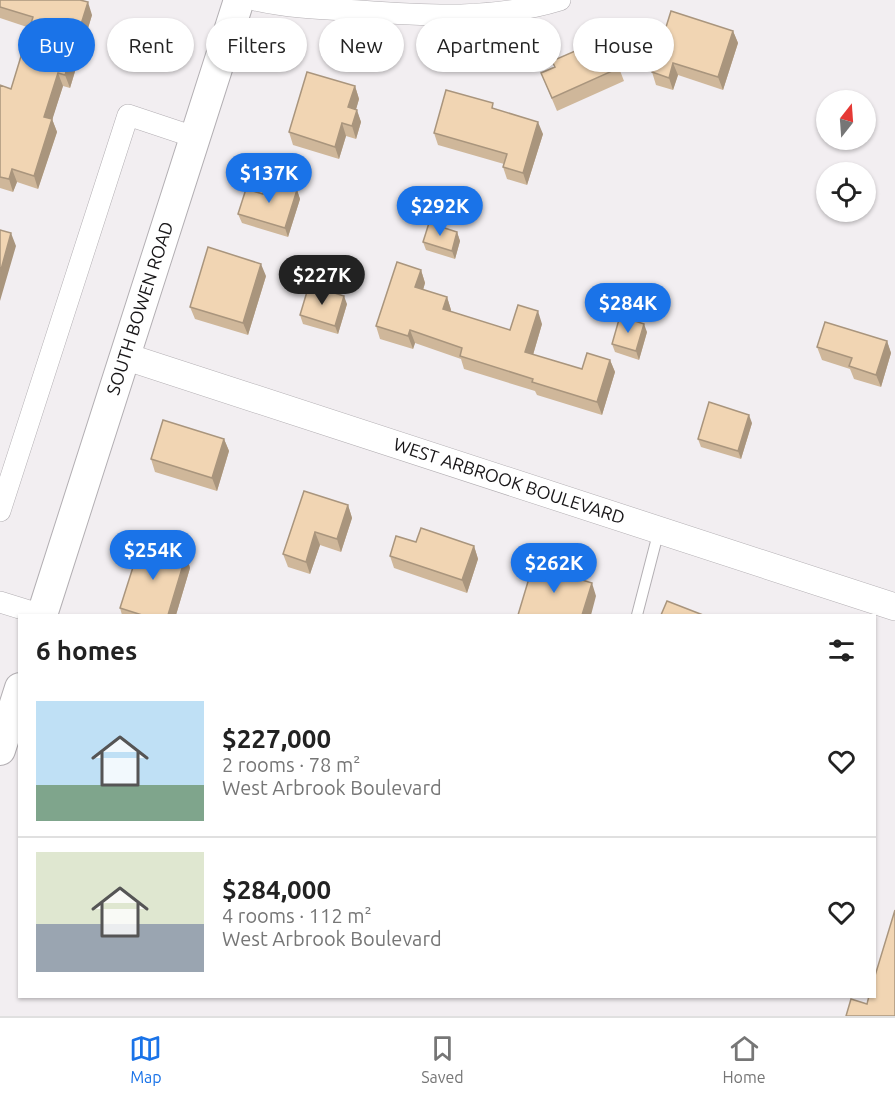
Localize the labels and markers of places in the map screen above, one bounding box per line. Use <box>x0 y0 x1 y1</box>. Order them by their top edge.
pin: $137K <box>227 153 311 204</box>
pin: $292K <box>398 186 482 237</box>
pin: $227K <box>280 255 364 306</box>
pin: $284K <box>586 283 670 334</box>
pin: $254K <box>111 530 195 581</box>
pin: $262K <box>512 543 596 594</box>

